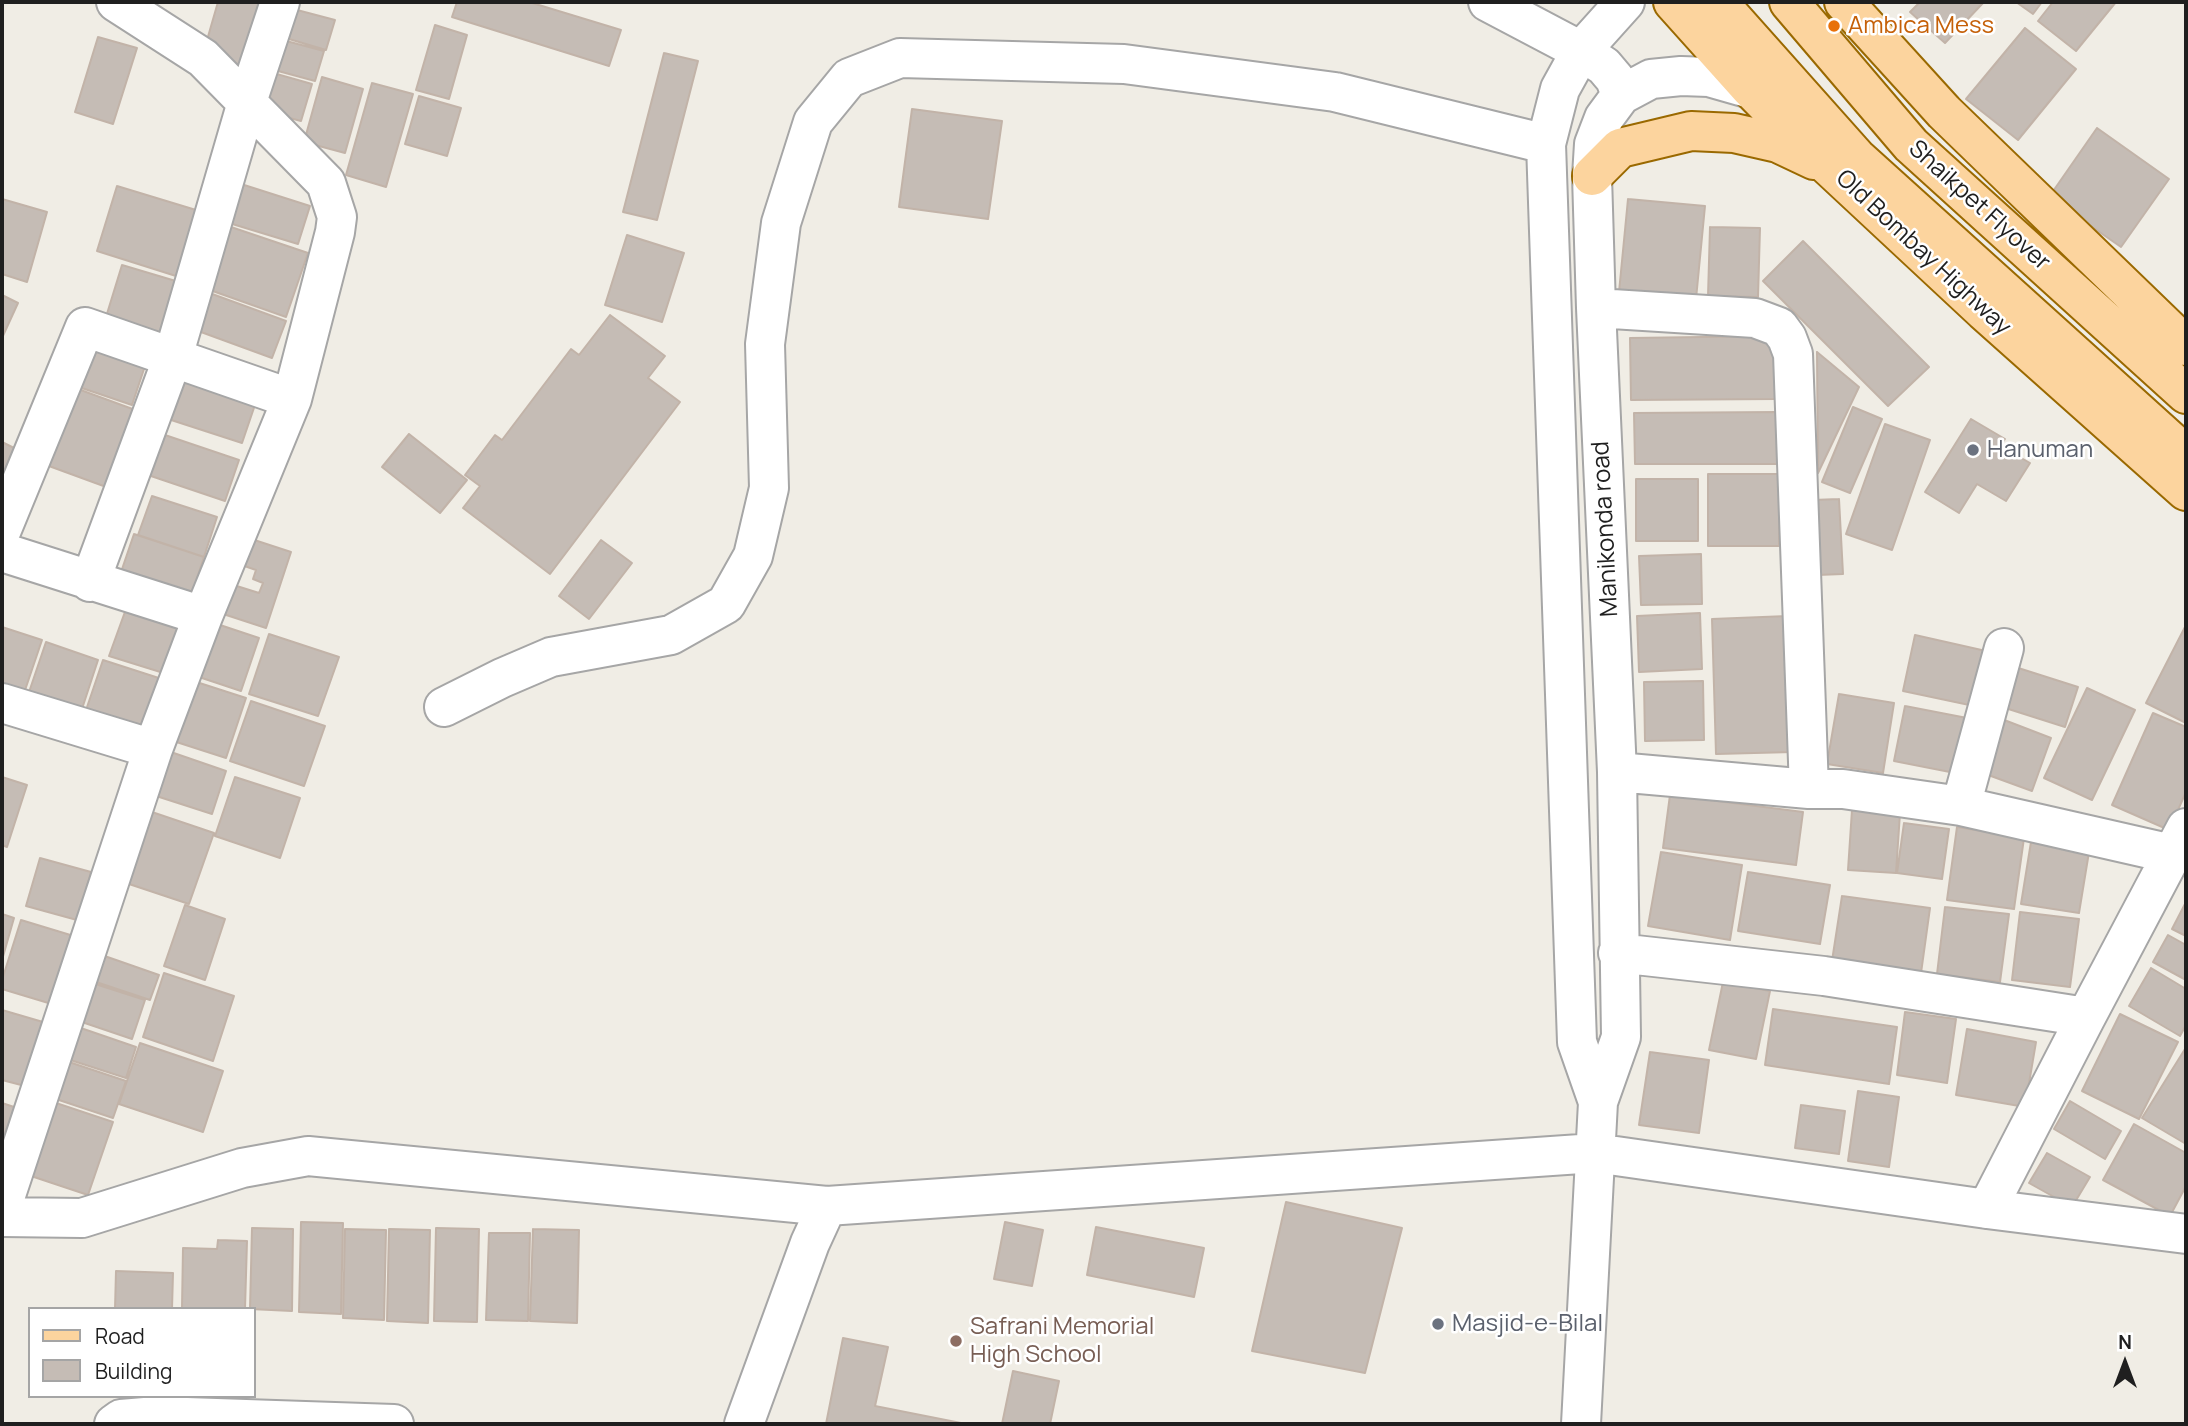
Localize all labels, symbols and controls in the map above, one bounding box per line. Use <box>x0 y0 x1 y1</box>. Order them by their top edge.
place label: Ambica Mess <box>1848 12 1994 40</box>
marker: Ambica Mess <box>1826 18 1842 34</box>
street label: Shaikpet Flyover <box>1902 135 2056 277</box>
street label: Old Bombay Highway <box>1829 164 2017 342</box>
place label: Hanuman <box>1987 436 2093 464</box>
street label: Manikonda road <box>1587 440 1625 618</box>
marker: Hanuman <box>1965 442 1981 458</box>
legend <box>28 1307 256 1398</box>
place label: Masjid-e-Bilal <box>1452 1310 1603 1338</box>
place label: Safrani Memorial High School <box>970 1313 1154 1369</box>
marker: Masjid-e-Bilal <box>1430 1316 1446 1332</box>
text: Road <box>95 1322 145 1350</box>
north arrow <box>2090 1328 2160 1398</box>
text: N <box>2118 1329 2132 1355</box>
marker: Safrani Memorial High School <box>948 1333 964 1349</box>
text: Building <box>95 1357 172 1385</box>

